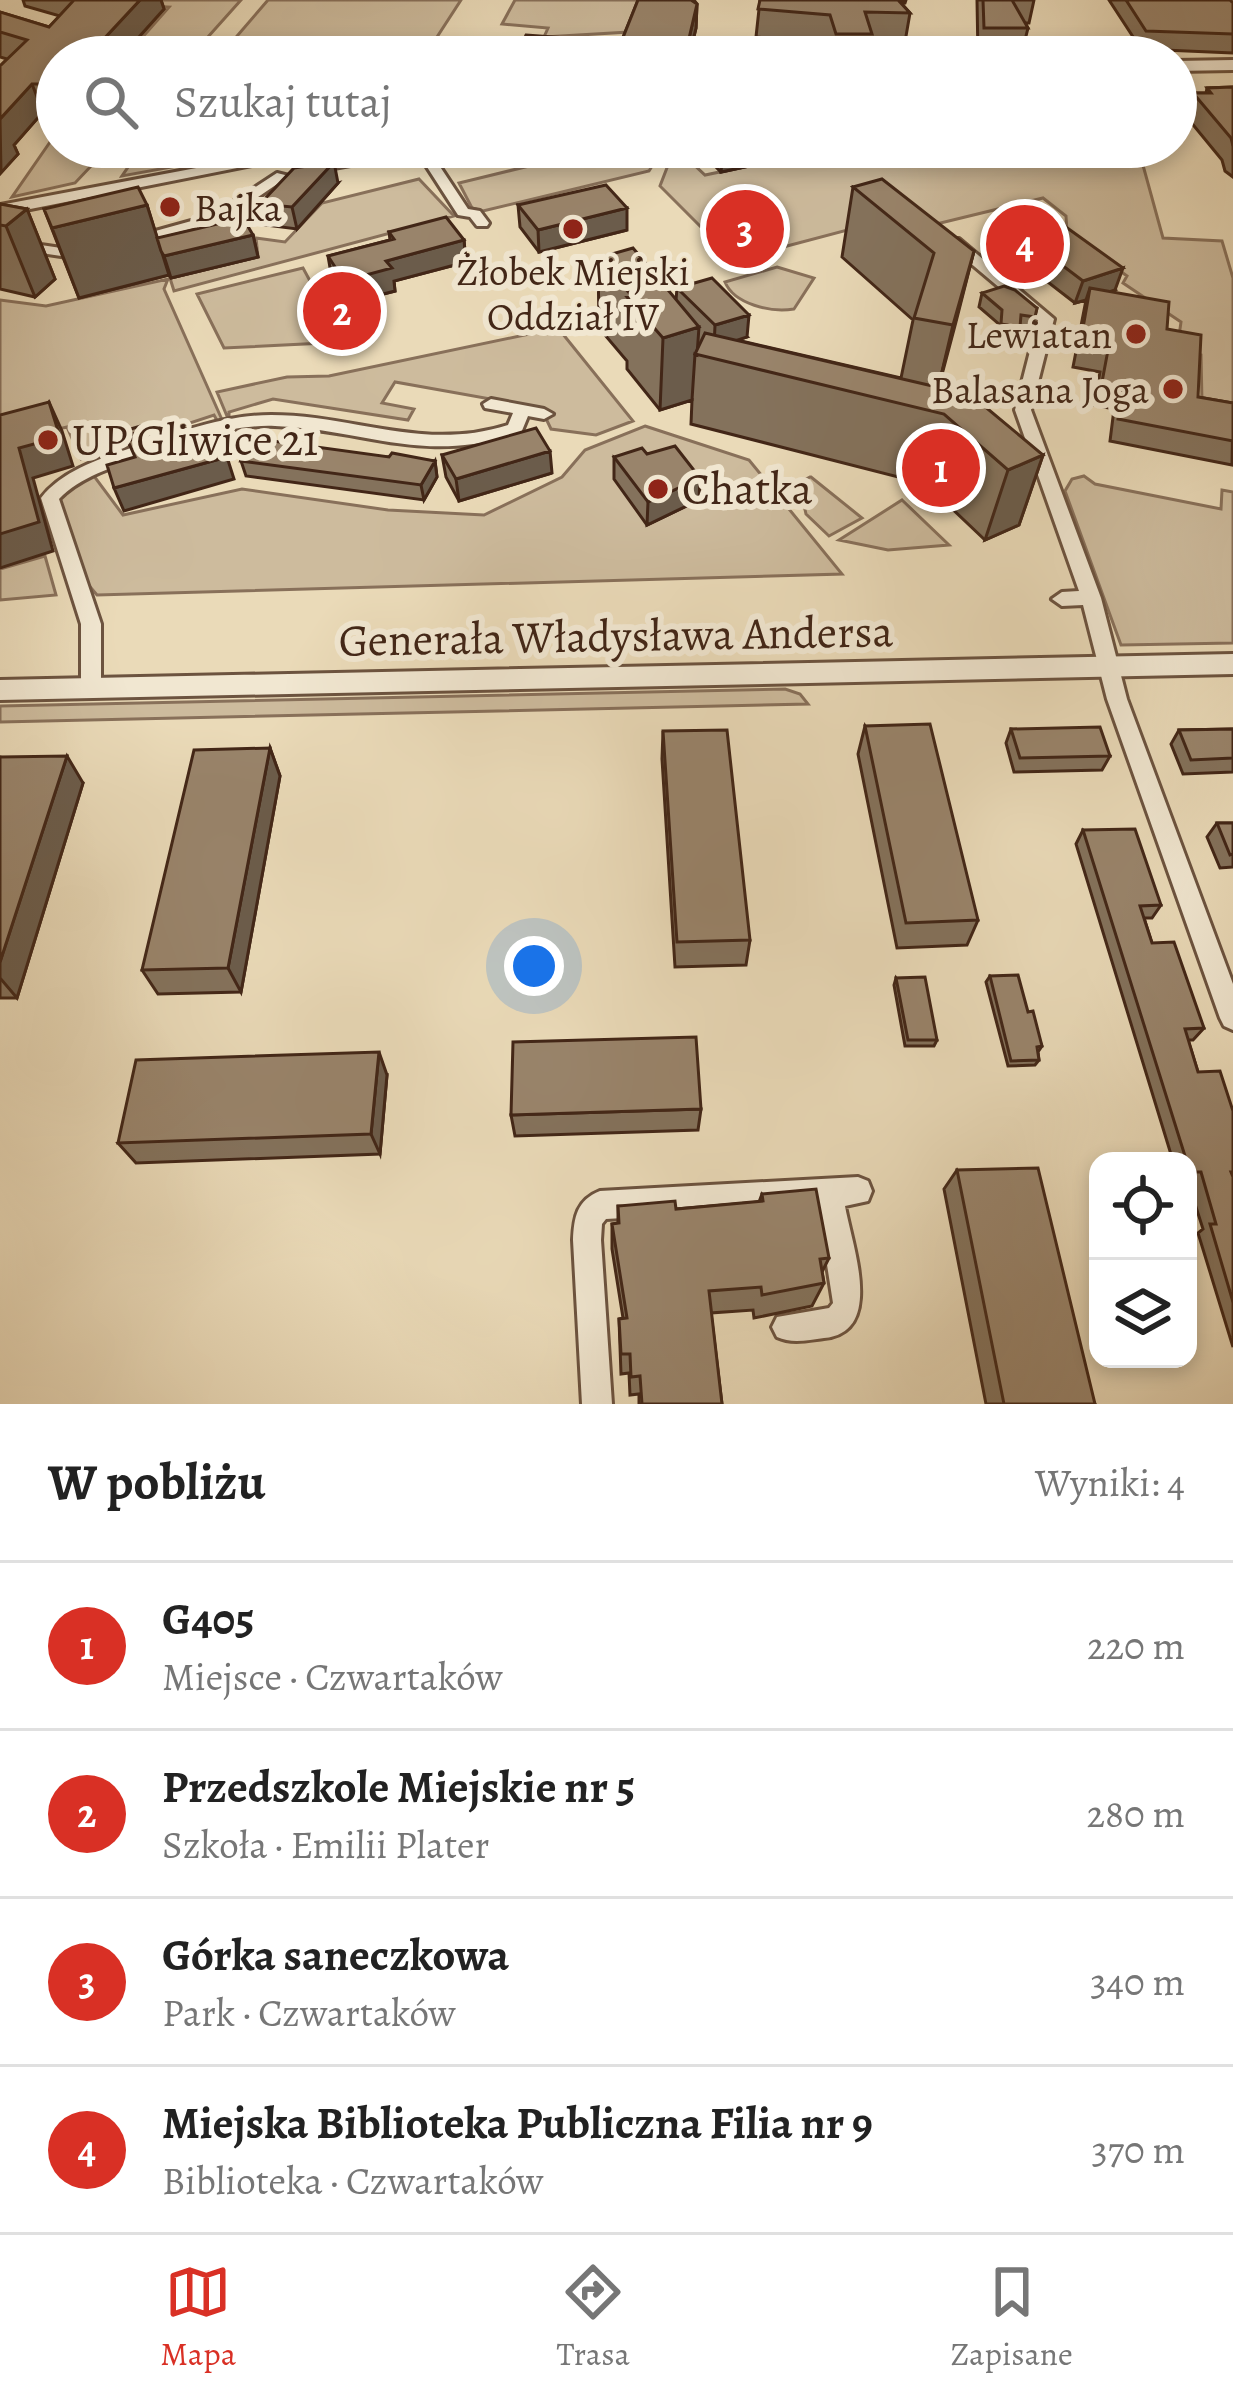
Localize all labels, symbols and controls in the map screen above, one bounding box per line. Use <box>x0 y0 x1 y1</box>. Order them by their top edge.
search box <box>36 36 1197 168</box>
icon: search <box>78 69 144 135</box>
text: Szukaj tutaj <box>174 71 392 133</box>
place label: Bajka <box>194 181 282 234</box>
pin: 3 <box>706 184 784 274</box>
marker: Bajka <box>157 194 183 220</box>
pin: 4 <box>986 199 1064 289</box>
marker: Żłobek Miejski Oddział IV <box>560 216 586 242</box>
place label: Żłobek Miejski Oddział IV <box>456 245 690 343</box>
pin: 2 <box>303 266 381 356</box>
place label: Lewiatan <box>966 308 1112 361</box>
marker: Lewiatan <box>1123 321 1149 347</box>
place label: Balasana Joga <box>931 363 1149 416</box>
marker: Balasana Joga <box>1160 376 1186 402</box>
place label: UP Gliwice 21 <box>72 409 318 471</box>
pin: 1 <box>902 423 980 513</box>
marker: UP Gliwice 21 <box>35 427 61 453</box>
place label: Chatka <box>682 458 812 520</box>
marker: Chatka <box>645 476 671 502</box>
street label: Generała Władysława Andersa <box>338 600 894 672</box>
your location <box>504 936 564 996</box>
map controls <box>1089 1152 1197 1368</box>
button: locate <box>1089 1152 1197 1260</box>
button: layers <box>1089 1260 1197 1368</box>
text: W pobliżu <box>48 1447 265 1517</box>
text: Wyniki: 4 <box>1035 1456 1185 1509</box>
text: G405 <box>162 1588 254 1650</box>
text: 1 <box>80 1619 94 1672</box>
text: 220 m <box>1087 1619 1185 1672</box>
text: Miejsce · Czwartaków <box>162 1650 503 1703</box>
text: Przedszkole Miejskie nr 5 <box>162 1756 635 1818</box>
text: 2 <box>78 1787 96 1840</box>
text: 280 m <box>1087 1787 1185 1840</box>
text: Szkoła · Emilii Plater <box>162 1818 490 1871</box>
text: Górka saneczkowa <box>162 1924 509 1986</box>
text: 3 <box>79 1955 95 2008</box>
text: 340 m <box>1090 1955 1185 2008</box>
text: Park · Czwartaków <box>162 1986 456 2039</box>
text: Miejska Biblioteka Publiczna Filia nr 9 <box>162 2092 873 2154</box>
text: 4 <box>78 2123 96 2176</box>
text: 370 m <box>1091 2123 1185 2176</box>
text: Biblioteka · Czwartaków <box>162 2154 543 2207</box>
tab: Mapa <box>160 2259 236 2376</box>
tab: Trasa <box>557 2259 630 2376</box>
tab: Zapisane <box>950 2259 1073 2376</box>

